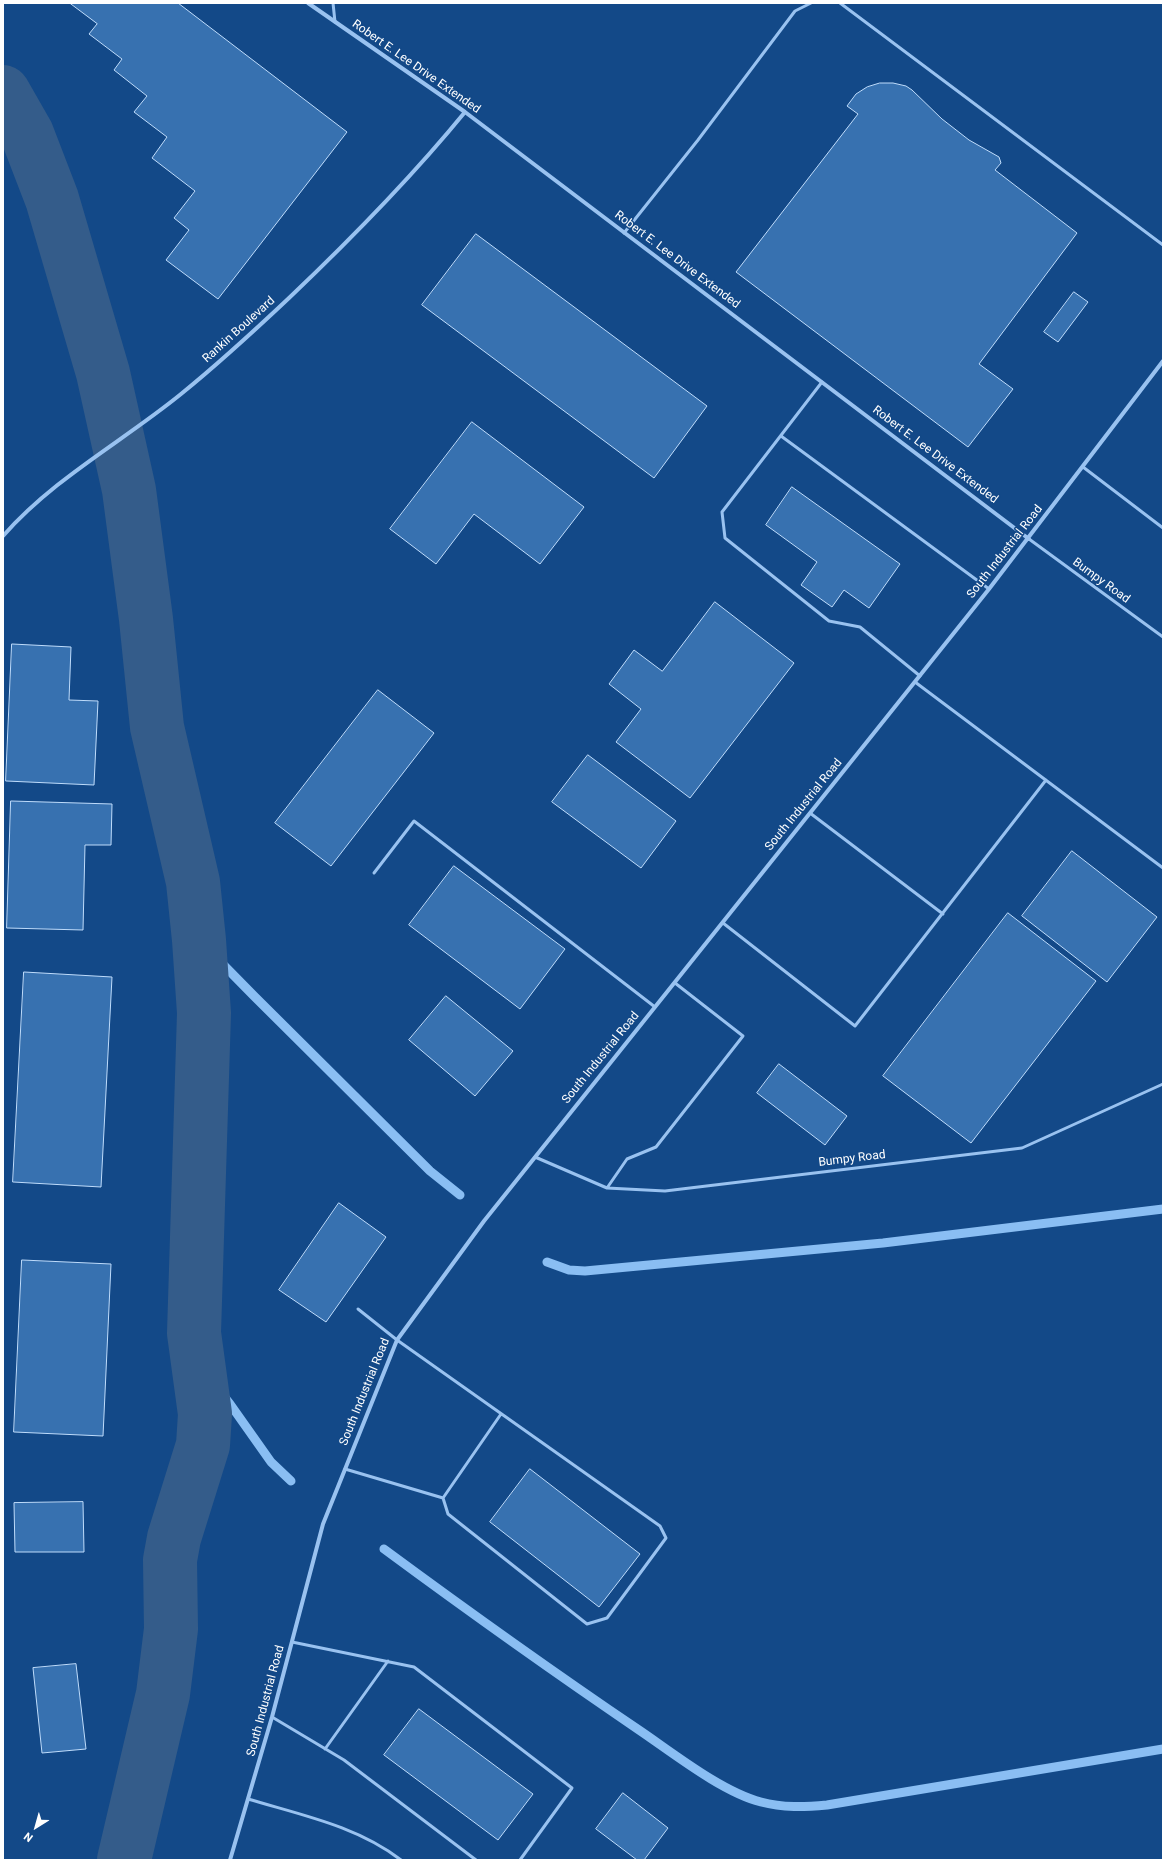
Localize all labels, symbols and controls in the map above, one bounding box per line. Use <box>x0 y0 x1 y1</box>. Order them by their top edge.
street label: Robert E. Lee Drive Extended <box>349 17 483 117</box>
street label: Robert E. Lee Drive Extended <box>611 208 743 312</box>
street label: Rankin Boulevard <box>200 294 278 366</box>
street label: Robert E. Lee Drive Extended <box>869 403 1001 507</box>
street label: South Industrial Road <box>964 502 1046 602</box>
street label: Bumpy Road <box>1069 555 1133 607</box>
street label: South Industrial Road <box>762 756 846 854</box>
street label: South Industrial Road <box>559 1009 643 1107</box>
street label: Bumpy Road <box>818 1148 886 1170</box>
street label: South Industrial Road <box>337 1336 393 1448</box>
street label: South Industrial Road <box>244 1644 288 1758</box>
north arrow <box>16 1807 56 1847</box>
text: N <box>21 1829 35 1845</box>

